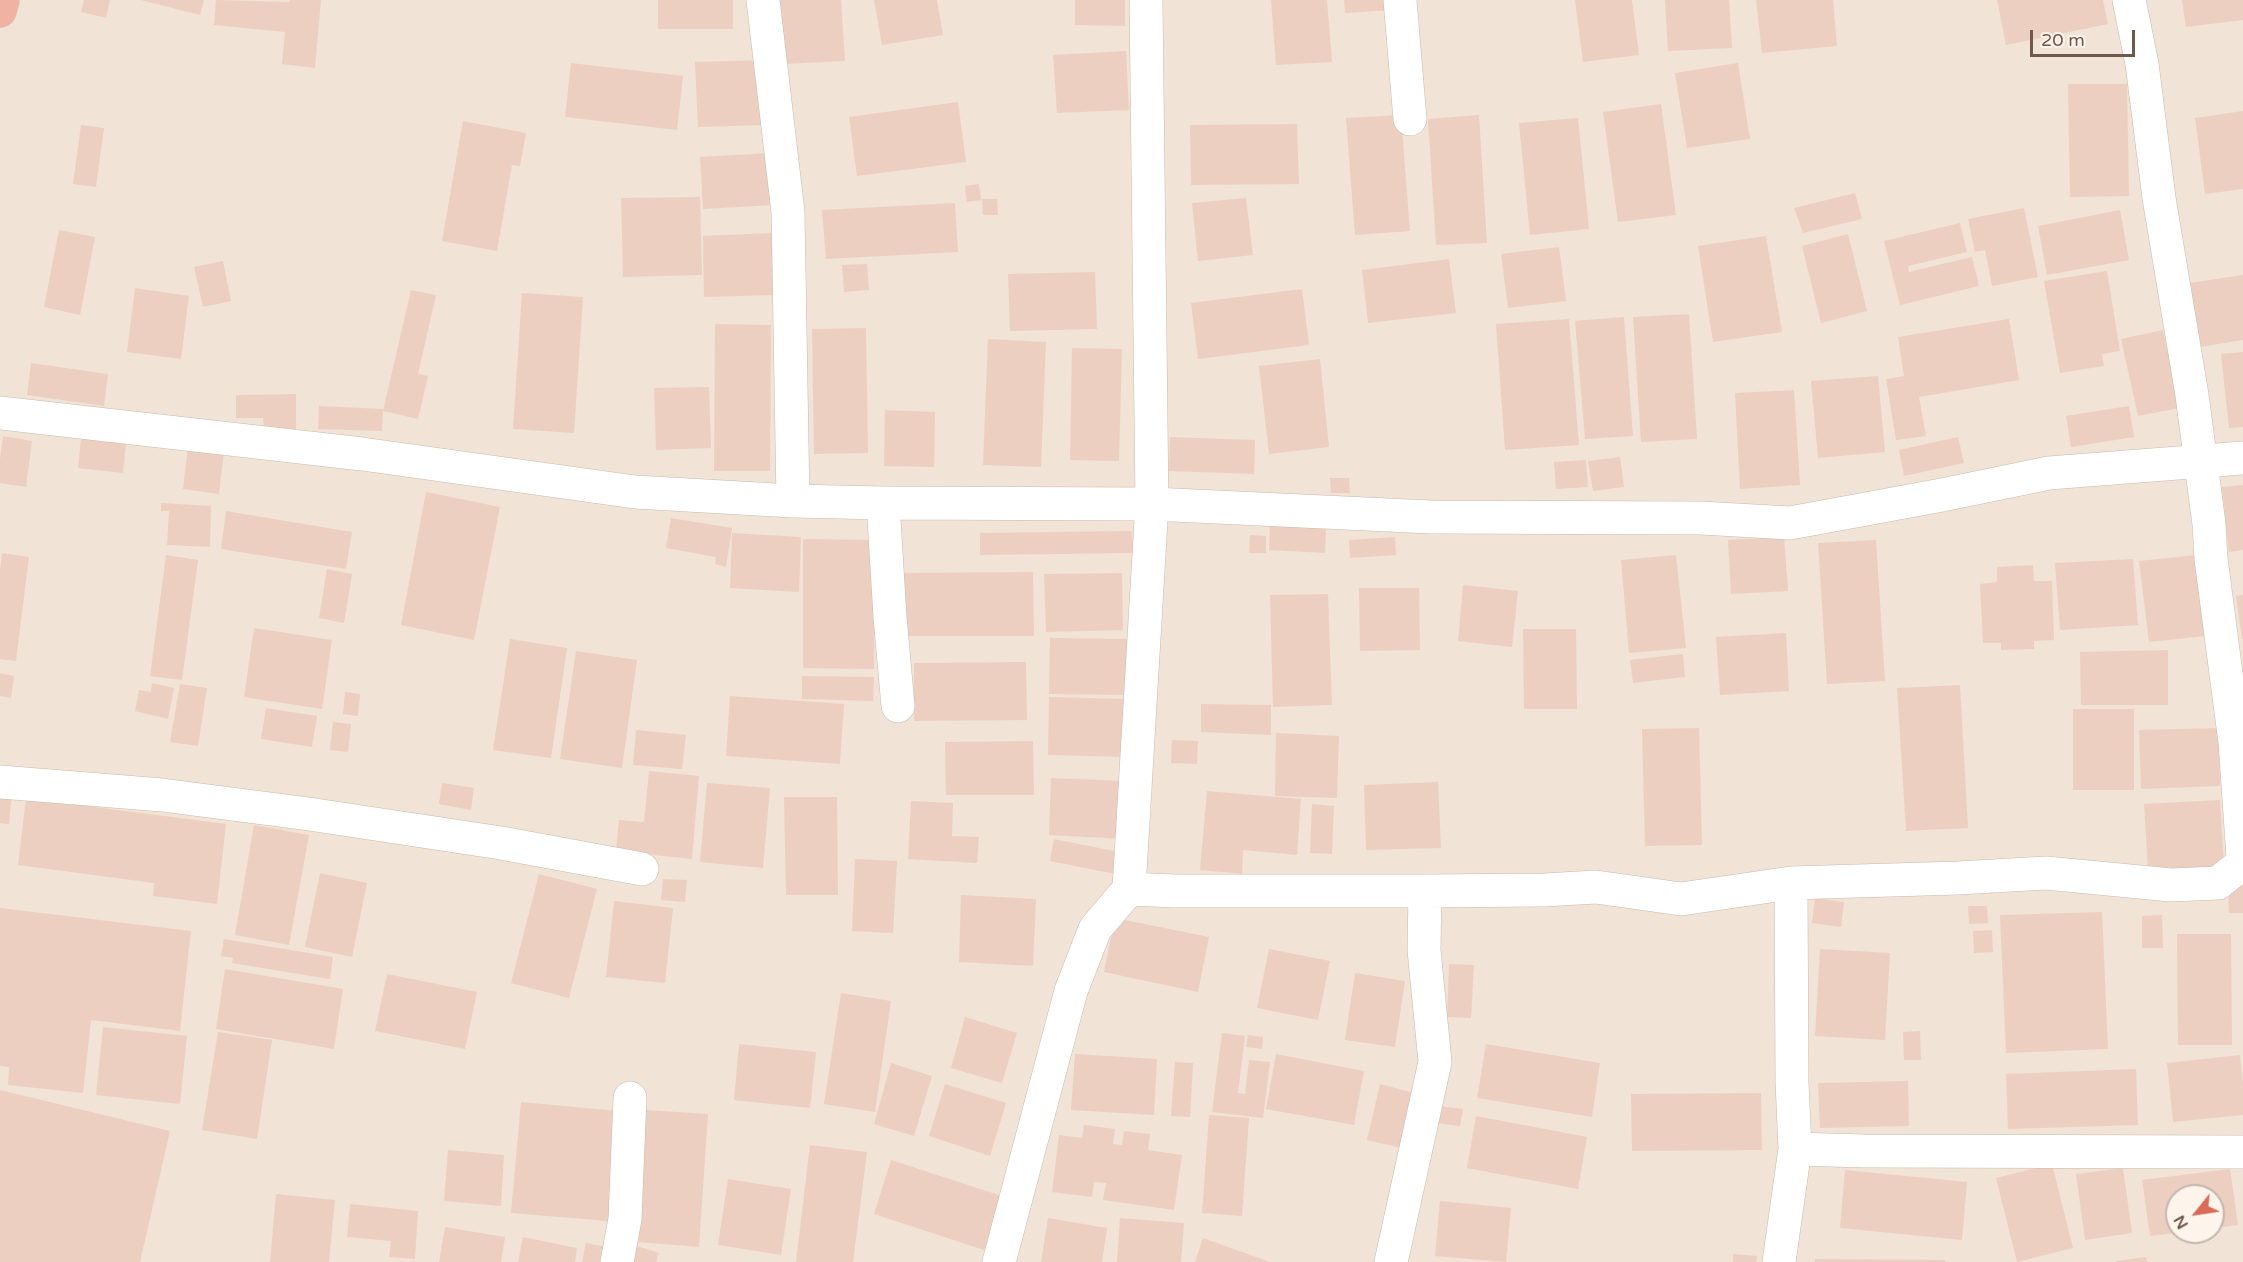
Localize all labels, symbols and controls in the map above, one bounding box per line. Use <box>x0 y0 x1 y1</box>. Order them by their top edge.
scale bar <box>2033 18 2138 56</box>
text: 20 m <box>2041 29 2085 51</box>
north arrow <box>2165 1184 2225 1244</box>
text: N <box>2169 1211 2193 1233</box>

